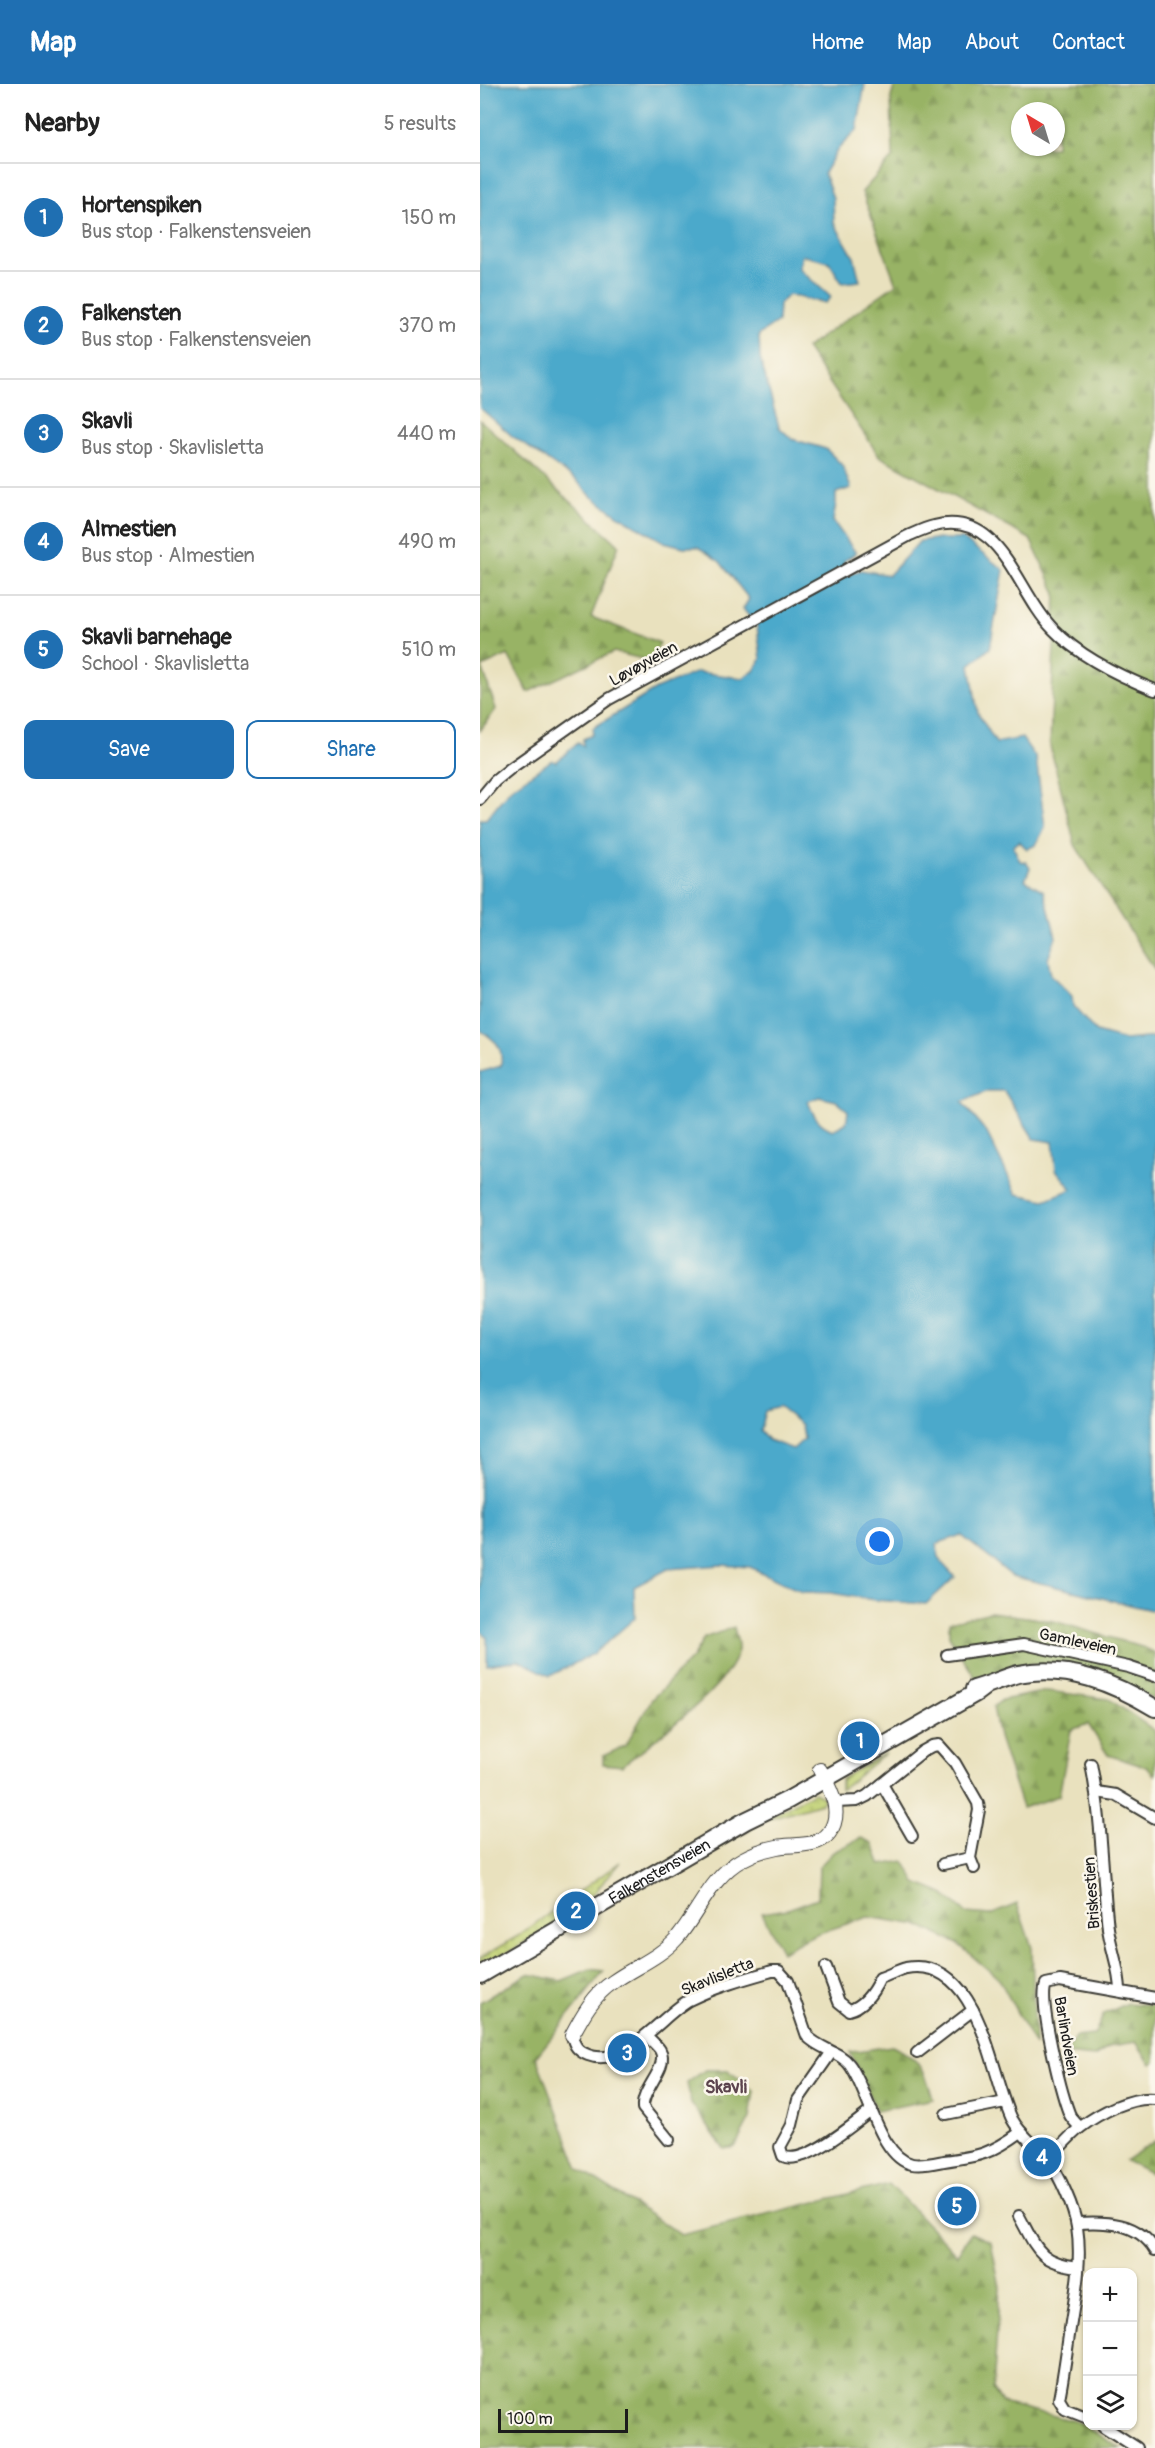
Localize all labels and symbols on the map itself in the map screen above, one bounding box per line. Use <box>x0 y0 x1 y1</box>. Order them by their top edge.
north arrow <box>1011 102 1065 156</box>
street label: Løvøyveien <box>606 637 681 691</box>
your location <box>865 1527 894 1556</box>
street label: Gamleveien <box>1037 1624 1118 1660</box>
pin: 1 <box>840 1718 880 1764</box>
street label: Falkenstensveien <box>605 1834 714 1909</box>
street label: Briskestien <box>1079 1856 1104 1930</box>
pin: 2 <box>556 1888 596 1934</box>
street label: Skavlisletta <box>678 1953 757 2001</box>
street label: Barlindveien <box>1049 1995 1083 2077</box>
pin: 3 <box>608 2030 646 2076</box>
district label: Skavli <box>705 2076 747 2099</box>
pin: 4 <box>1022 2134 1062 2180</box>
pin: 5 <box>938 2184 976 2228</box>
scale bar <box>498 2406 628 2434</box>

